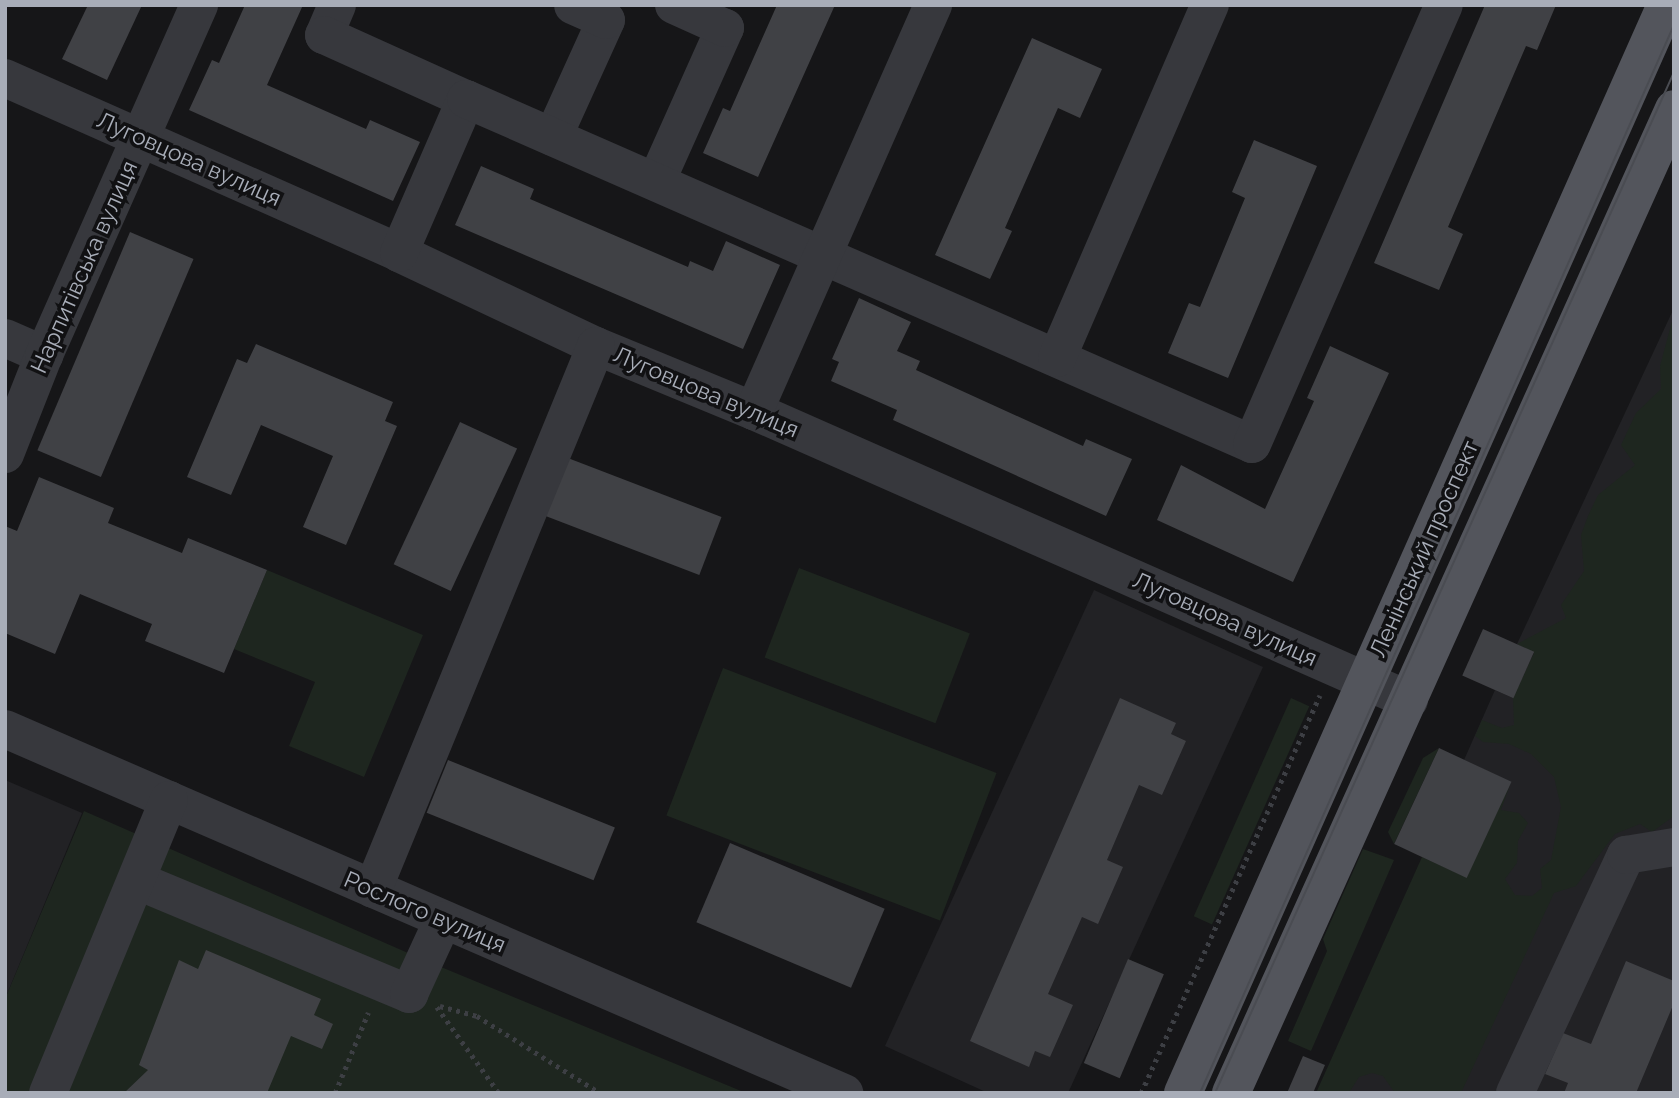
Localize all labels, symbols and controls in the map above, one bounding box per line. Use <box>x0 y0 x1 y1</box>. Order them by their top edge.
street label: Луговцова вулиця <box>93 106 285 212</box>
street label: Нарпитівська вулиця <box>25 157 143 377</box>
street label: Луговцова вулиця <box>609 340 803 444</box>
street label: Ленінський проспект <box>1364 436 1484 662</box>
street label: Луговцова вулиця <box>1129 566 1321 672</box>
street label: Рослого вулиця <box>340 865 510 959</box>

